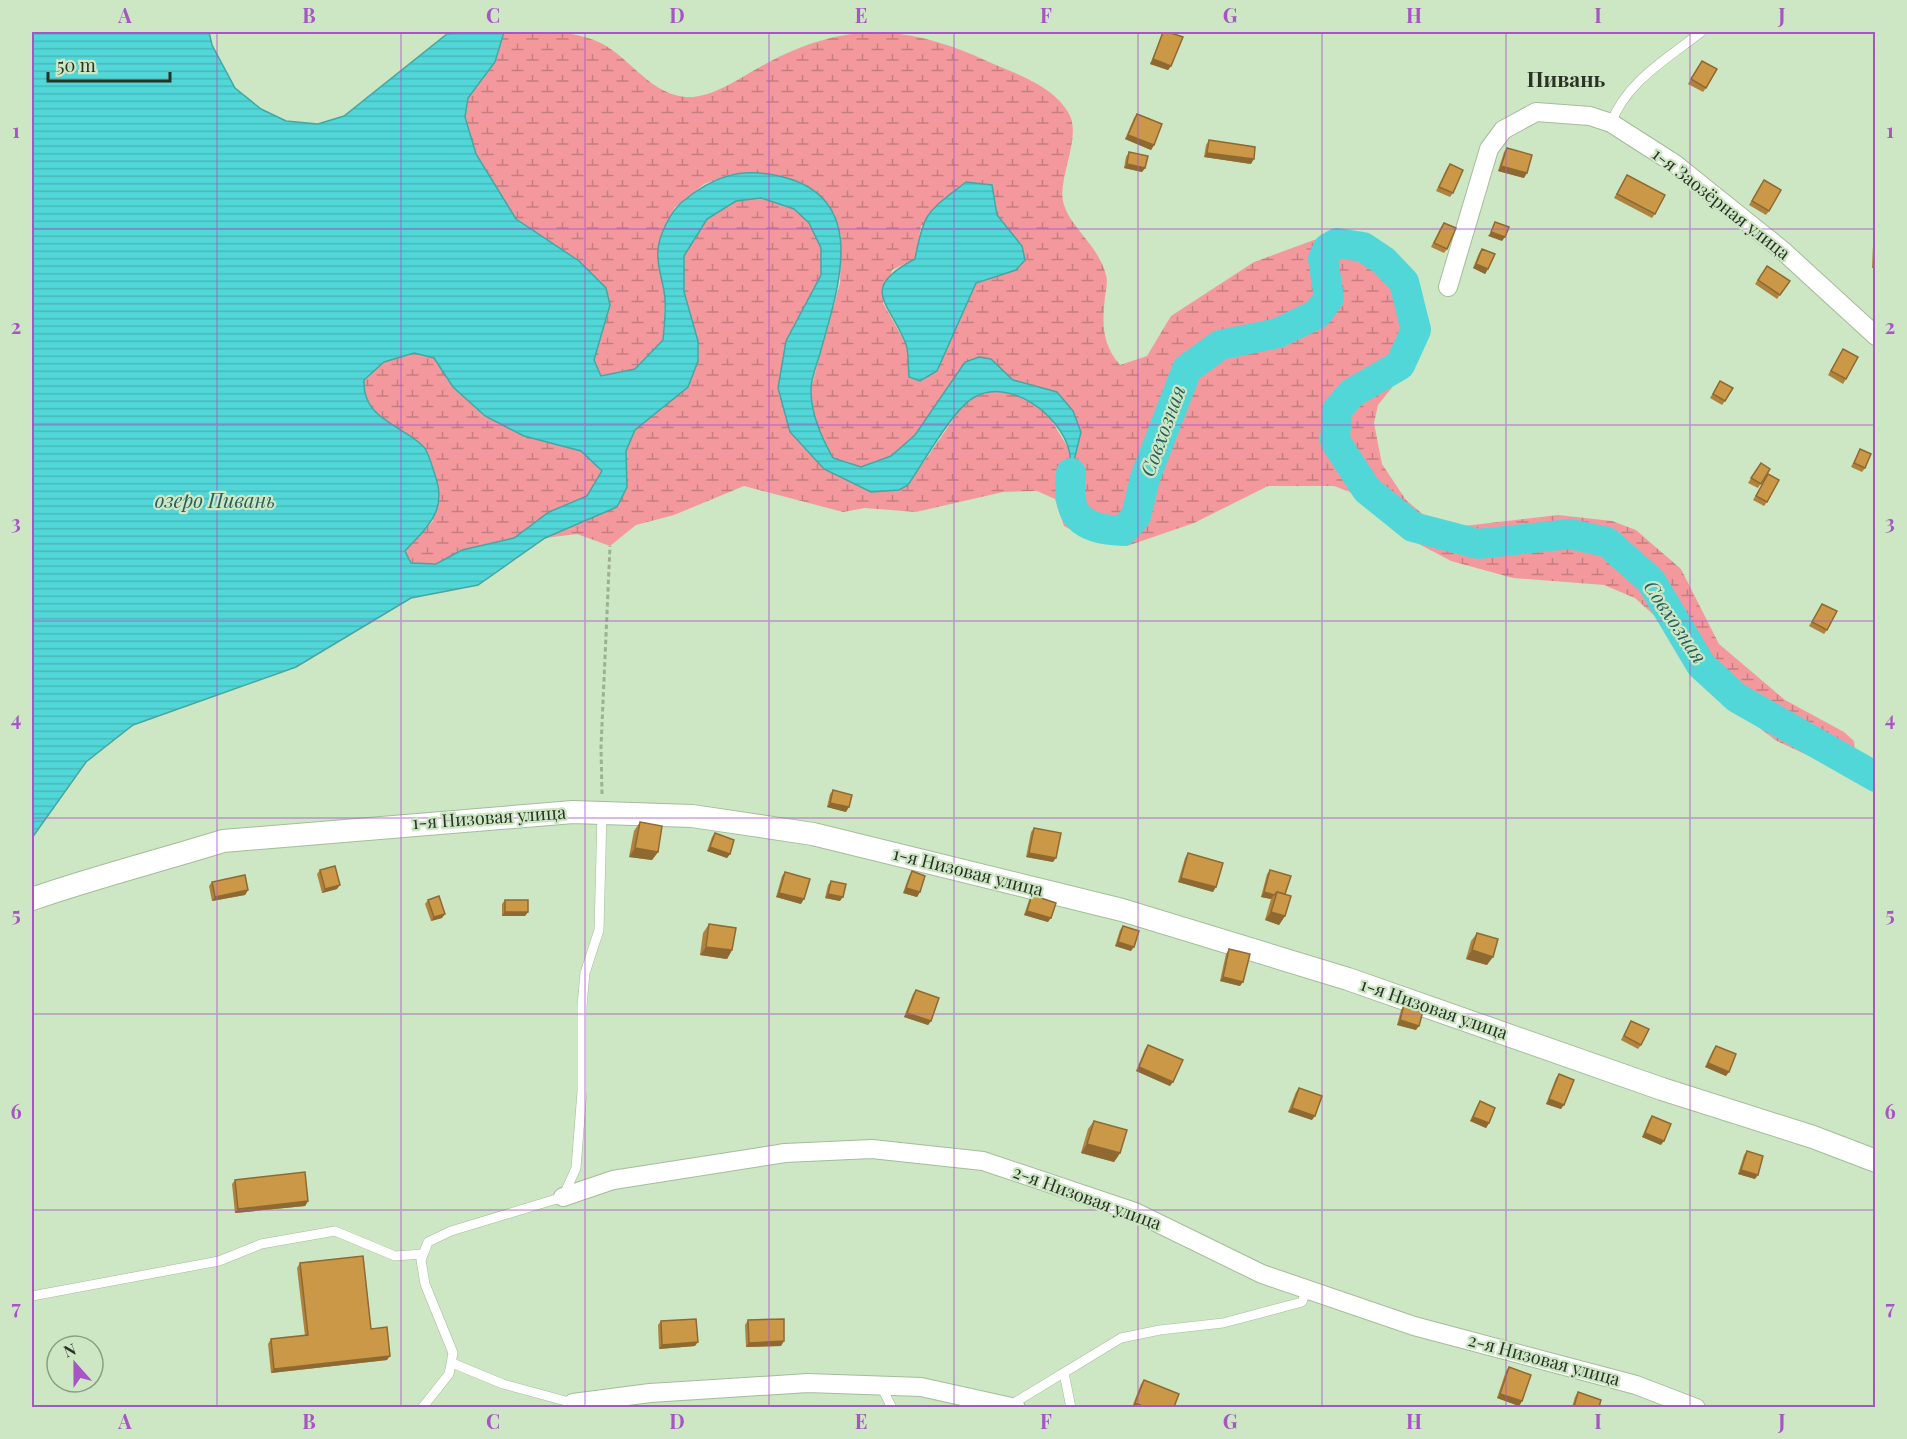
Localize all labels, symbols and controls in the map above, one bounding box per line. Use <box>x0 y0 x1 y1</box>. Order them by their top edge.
text: A <box>117 1 132 28</box>
text: B <box>302 1 316 28</box>
text: C <box>486 1 500 28</box>
text: D <box>669 1 685 28</box>
text: E <box>855 1 867 28</box>
text: F <box>1040 1 1052 28</box>
text: G <box>1223 1 1238 28</box>
text: H <box>1406 1 1422 28</box>
text: I <box>1594 1 1602 28</box>
text: J <box>1777 1 1786 28</box>
scale bar <box>48 45 170 83</box>
text: 50 m <box>57 53 96 77</box>
district label: Пивань <box>1527 64 1606 92</box>
text: 1 <box>12 116 20 143</box>
text: 1 <box>1886 116 1894 143</box>
street label: 1-я Заозёрная улица <box>1648 142 1796 265</box>
text: 2 <box>11 312 21 339</box>
text: 2 <box>1885 312 1895 339</box>
water label: Совхозная <box>1133 381 1191 480</box>
water label: озеро Пивань <box>155 486 275 513</box>
text: 3 <box>11 508 21 535</box>
text: 3 <box>1885 508 1895 535</box>
water label: Совхозная <box>1639 574 1714 668</box>
text: 4 <box>11 704 21 731</box>
text: 4 <box>1885 704 1895 731</box>
street label: 1-я Низовая улица <box>411 800 567 834</box>
street label: 1-я Низовая улица <box>891 841 1046 901</box>
text: 5 <box>11 900 21 927</box>
text: 5 <box>1885 900 1895 927</box>
street label: 1-я Низовая улица <box>1357 972 1511 1045</box>
text: 6 <box>10 1097 22 1124</box>
text: 6 <box>1884 1097 1896 1124</box>
street label: 2-я Низовая улица <box>1010 1159 1165 1235</box>
text: 7 <box>11 1293 21 1320</box>
text: 7 <box>1885 1293 1895 1320</box>
street label: 2-я Низовая улица <box>1466 1327 1623 1391</box>
north arrow <box>45 1334 105 1394</box>
text: N <box>60 1337 79 1361</box>
text: A <box>117 1407 132 1434</box>
text: B <box>302 1407 316 1434</box>
text: C <box>486 1407 500 1434</box>
text: D <box>669 1407 685 1434</box>
text: E <box>855 1407 867 1434</box>
text: F <box>1040 1407 1052 1434</box>
text: G <box>1223 1407 1238 1434</box>
text: H <box>1406 1407 1422 1434</box>
text: I <box>1594 1407 1602 1434</box>
text: J <box>1777 1407 1786 1434</box>

